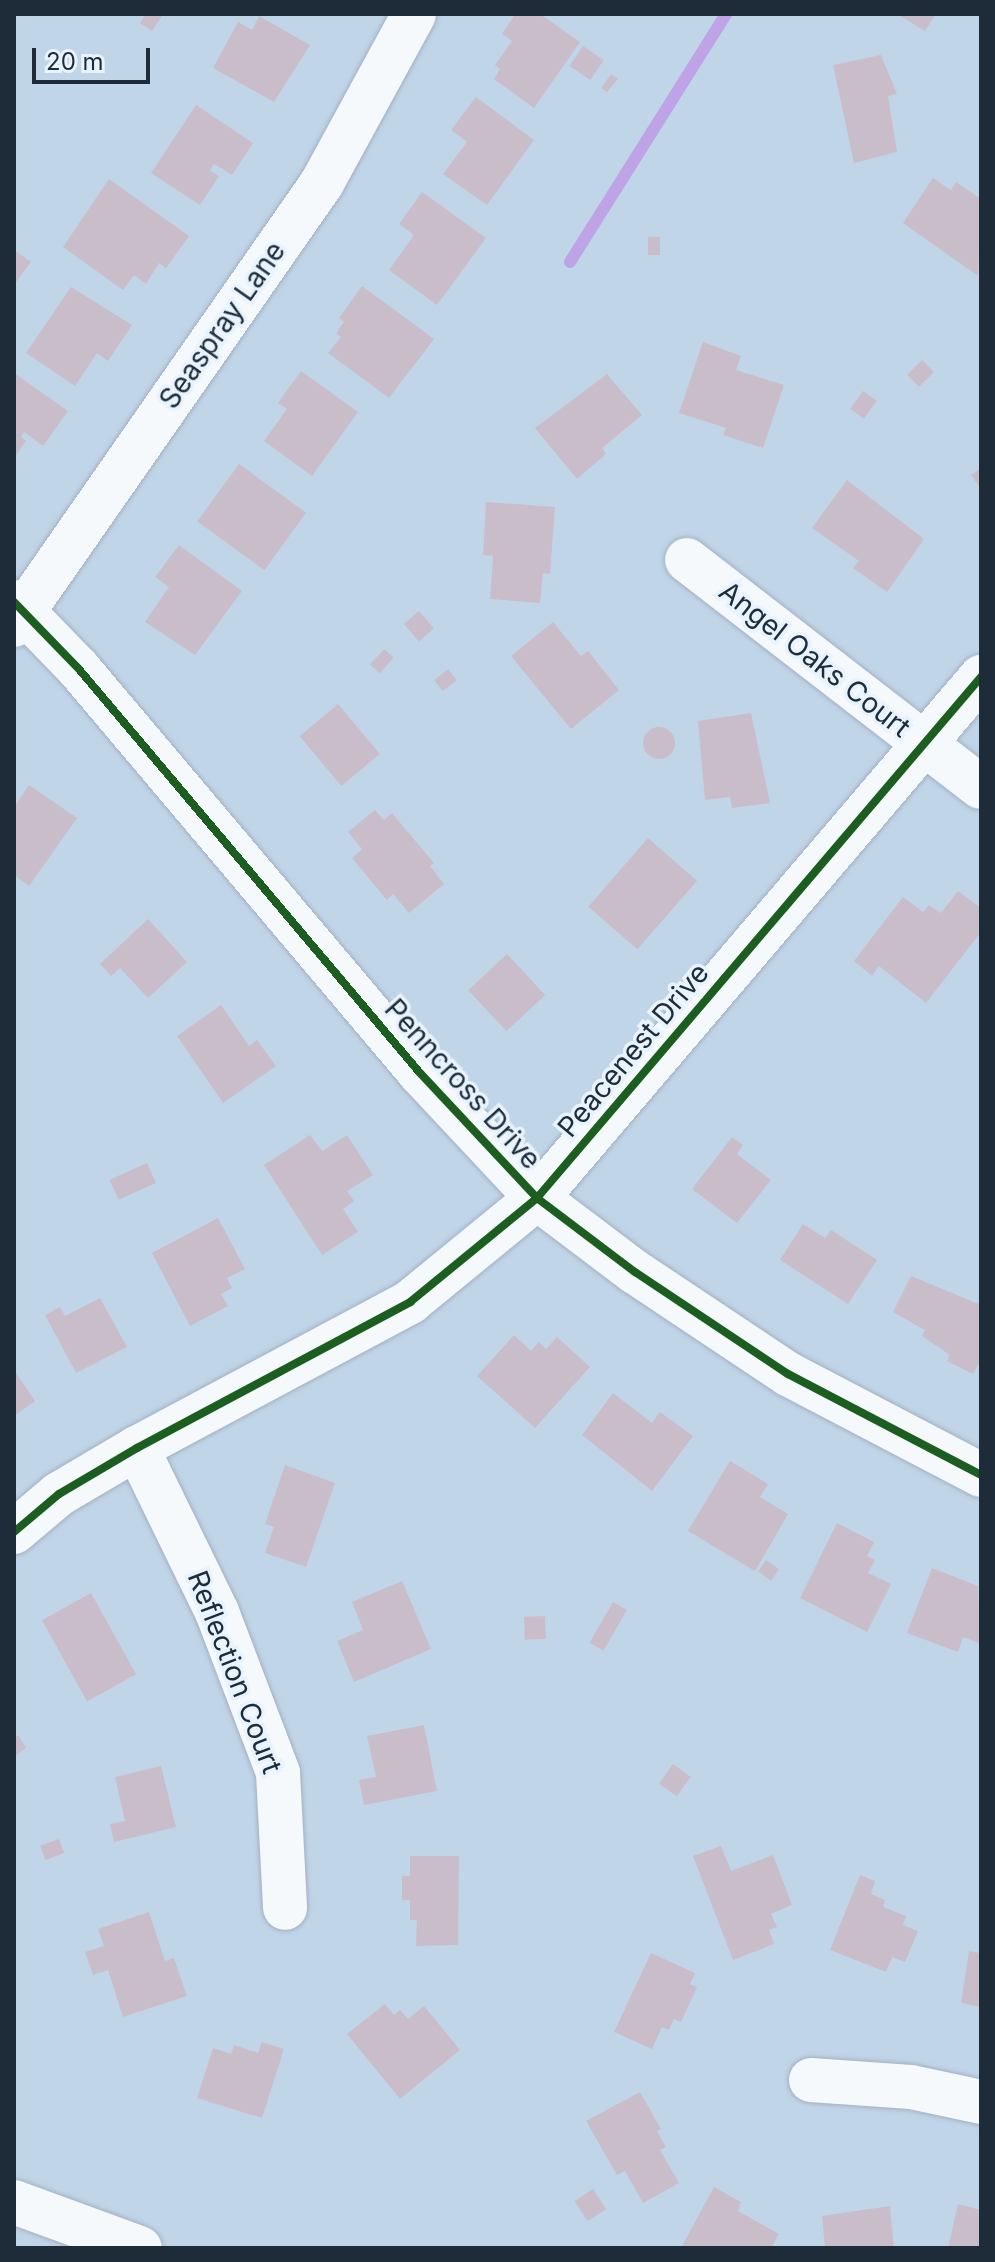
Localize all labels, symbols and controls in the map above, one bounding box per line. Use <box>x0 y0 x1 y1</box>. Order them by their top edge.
scale bar <box>36 32 154 82</box>
text: 20 m <box>46 47 104 76</box>
street label: Seaspray Lane <box>152 235 292 415</box>
street label: Angel Oaks Court <box>713 574 917 744</box>
street label: Peacenest Drive <box>551 956 715 1144</box>
street label: Penncross Drive <box>378 992 548 1176</box>
street label: Reflection Court <box>181 1566 289 1778</box>

